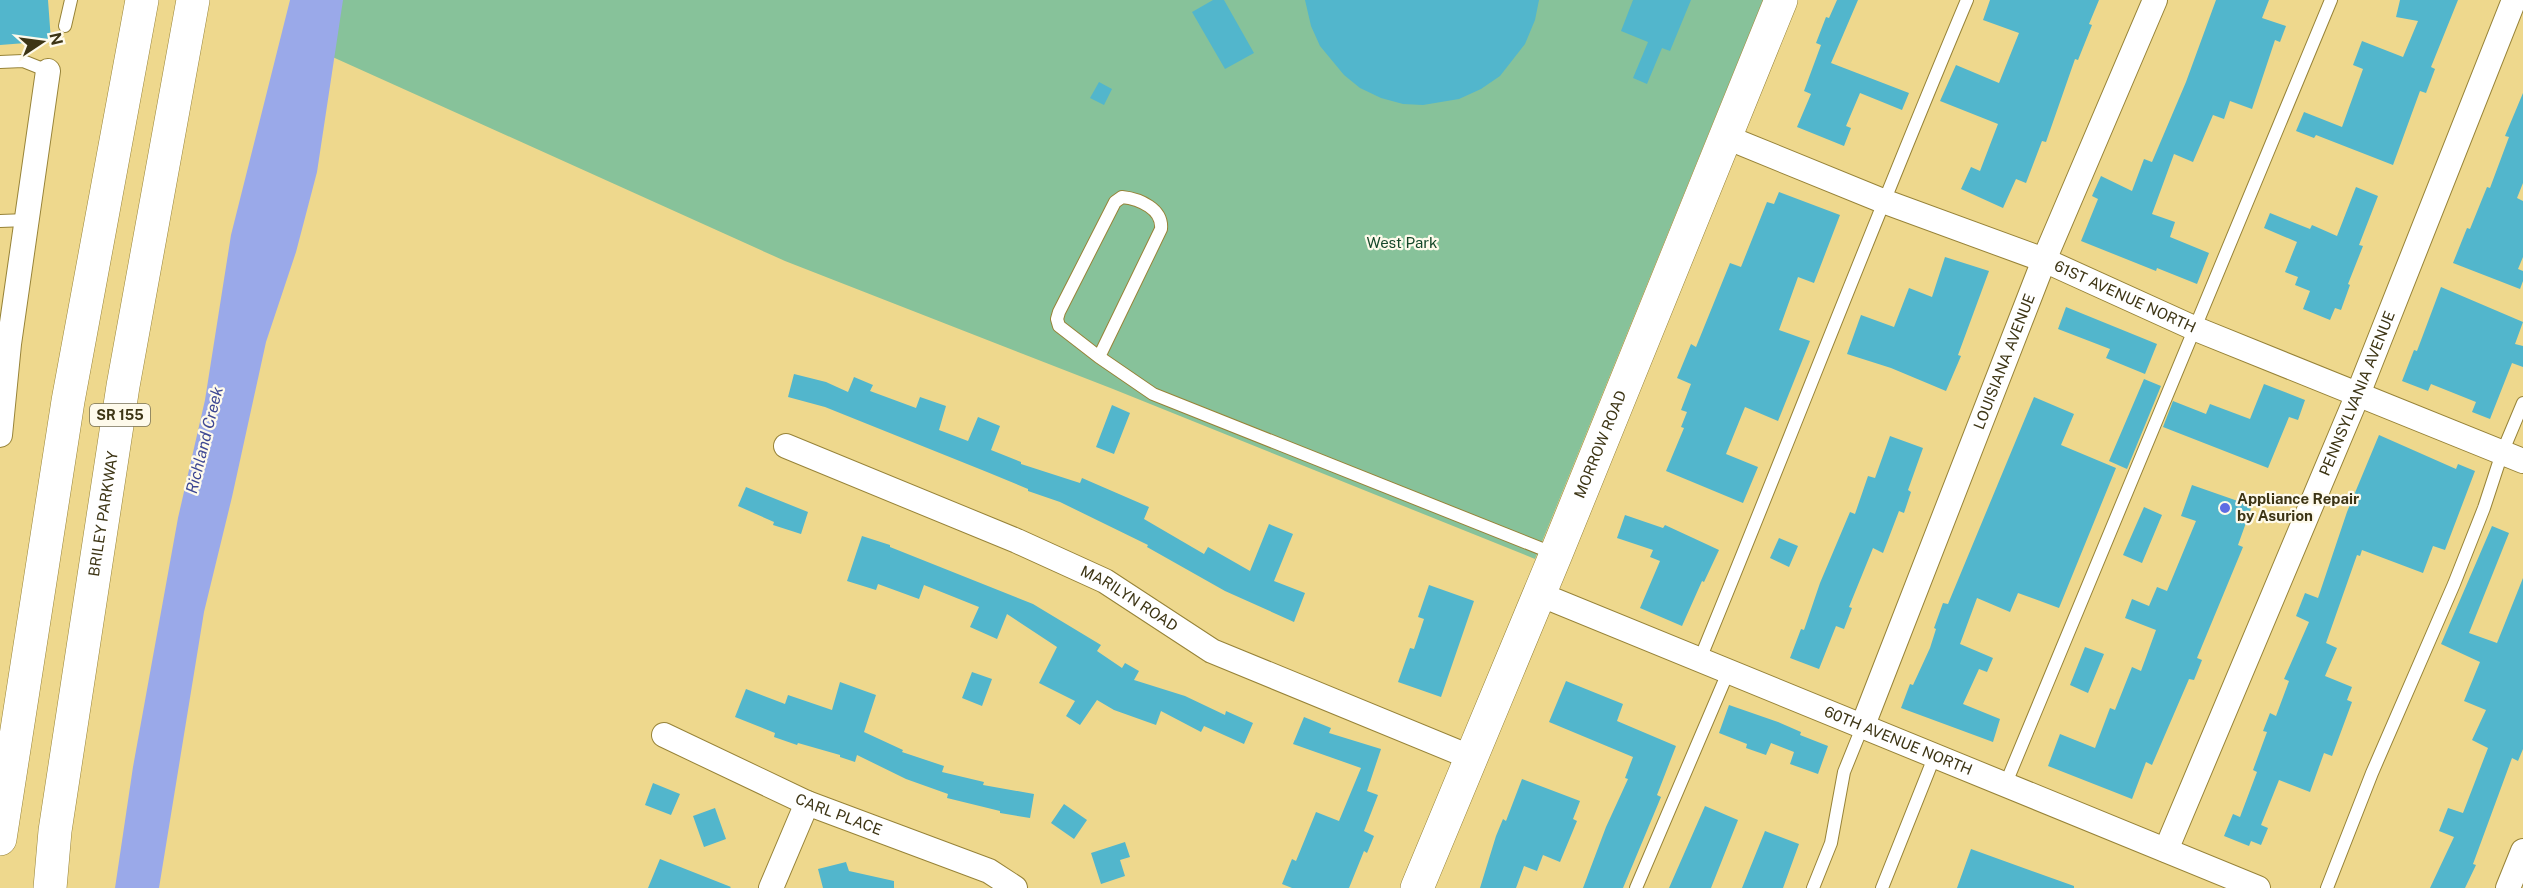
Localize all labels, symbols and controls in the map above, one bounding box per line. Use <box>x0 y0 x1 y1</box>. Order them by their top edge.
north arrow <box>12 12 72 72</box>
text: N <box>45 31 67 47</box>
park label: West Park <box>1367 234 1437 251</box>
street label: 61ST AVENUE NORTH <box>2052 257 2199 336</box>
street label: LOUISIANA AVENUE <box>1970 291 2038 432</box>
street label: PENNSYLVANIA AVENUE <box>2316 308 2398 478</box>
water label: Richland Creek <box>182 384 227 496</box>
street label: MORROW ROAD <box>1571 388 1629 501</box>
road number: SR 155 <box>90 404 150 426</box>
street label: BRILEY PARKWAY <box>85 450 121 578</box>
place label: Appliance Repair by Asurion <box>2237 490 2359 524</box>
marker: Appliance Repair by Asurion <box>2218 501 2232 515</box>
street label: MARILYN ROAD <box>1078 562 1181 634</box>
street label: 60TH AVENUE NORTH <box>1822 703 1975 778</box>
street label: CARL PLACE <box>793 790 885 838</box>

